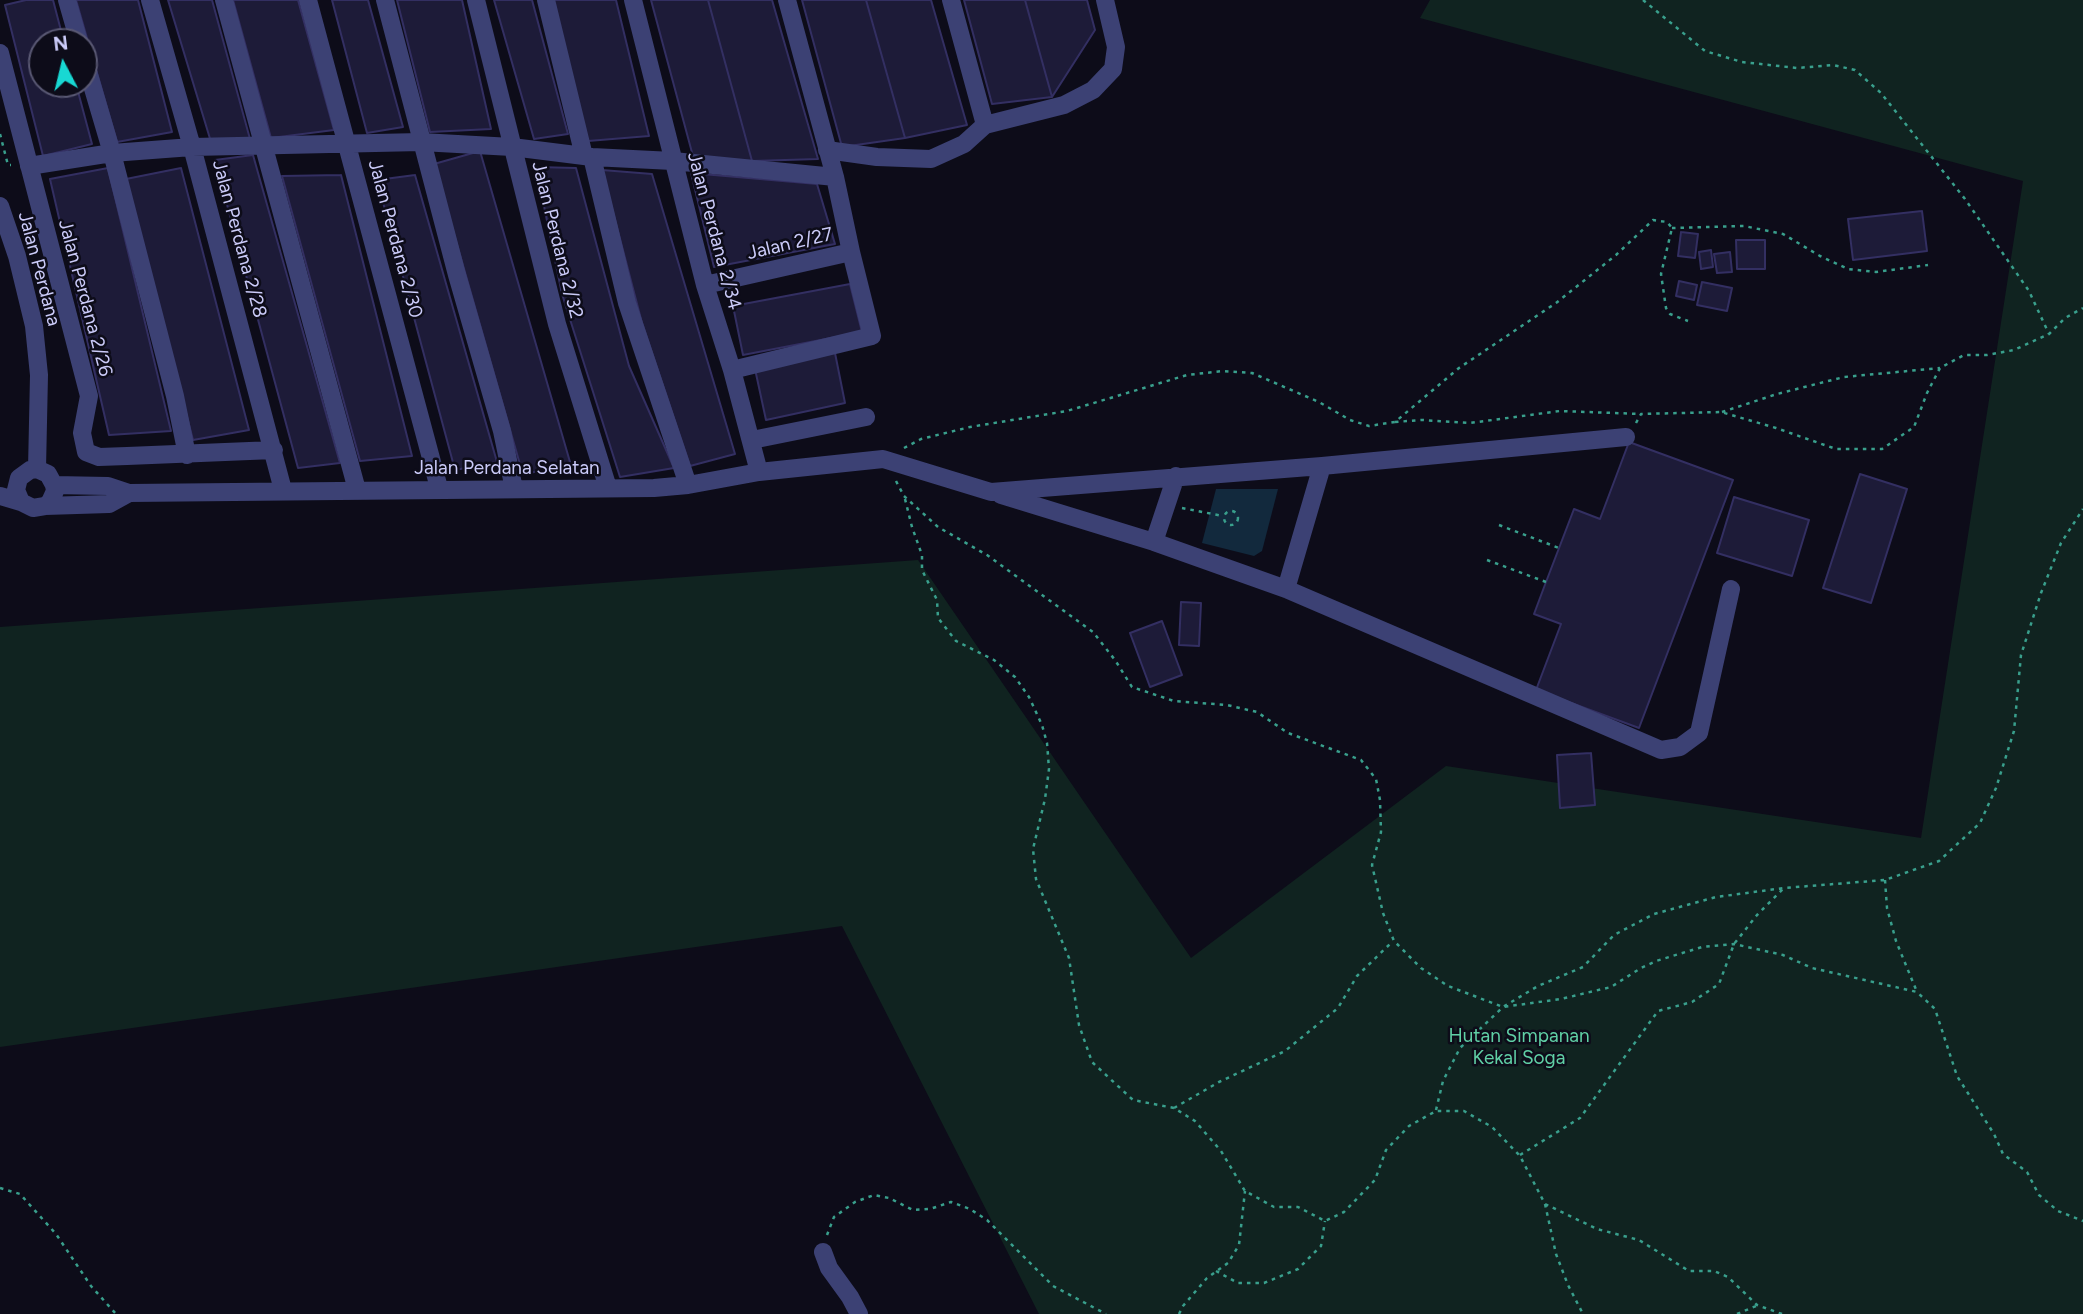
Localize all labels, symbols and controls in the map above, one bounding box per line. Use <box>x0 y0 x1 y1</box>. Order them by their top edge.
north arrow <box>28 28 98 98</box>
text: N <box>52 31 69 56</box>
street label: Jalan Perdana 2/34 <box>682 150 746 312</box>
street label: Jalan Perdana 2/28 <box>207 158 271 320</box>
street label: Jalan Perdana 2/30 <box>363 158 427 320</box>
street label: Jalan Perdana 2/32 <box>526 159 588 321</box>
street label: Jalan Perdana <box>13 209 65 329</box>
street label: Jalan Perdana 2/26 <box>53 217 117 379</box>
street label: Jalan 2/27 <box>745 223 835 265</box>
street label: Jalan Perdana Selatan <box>414 457 600 479</box>
park label: Hutan Simpanan Kekal Soga <box>1448 1025 1590 1069</box>

